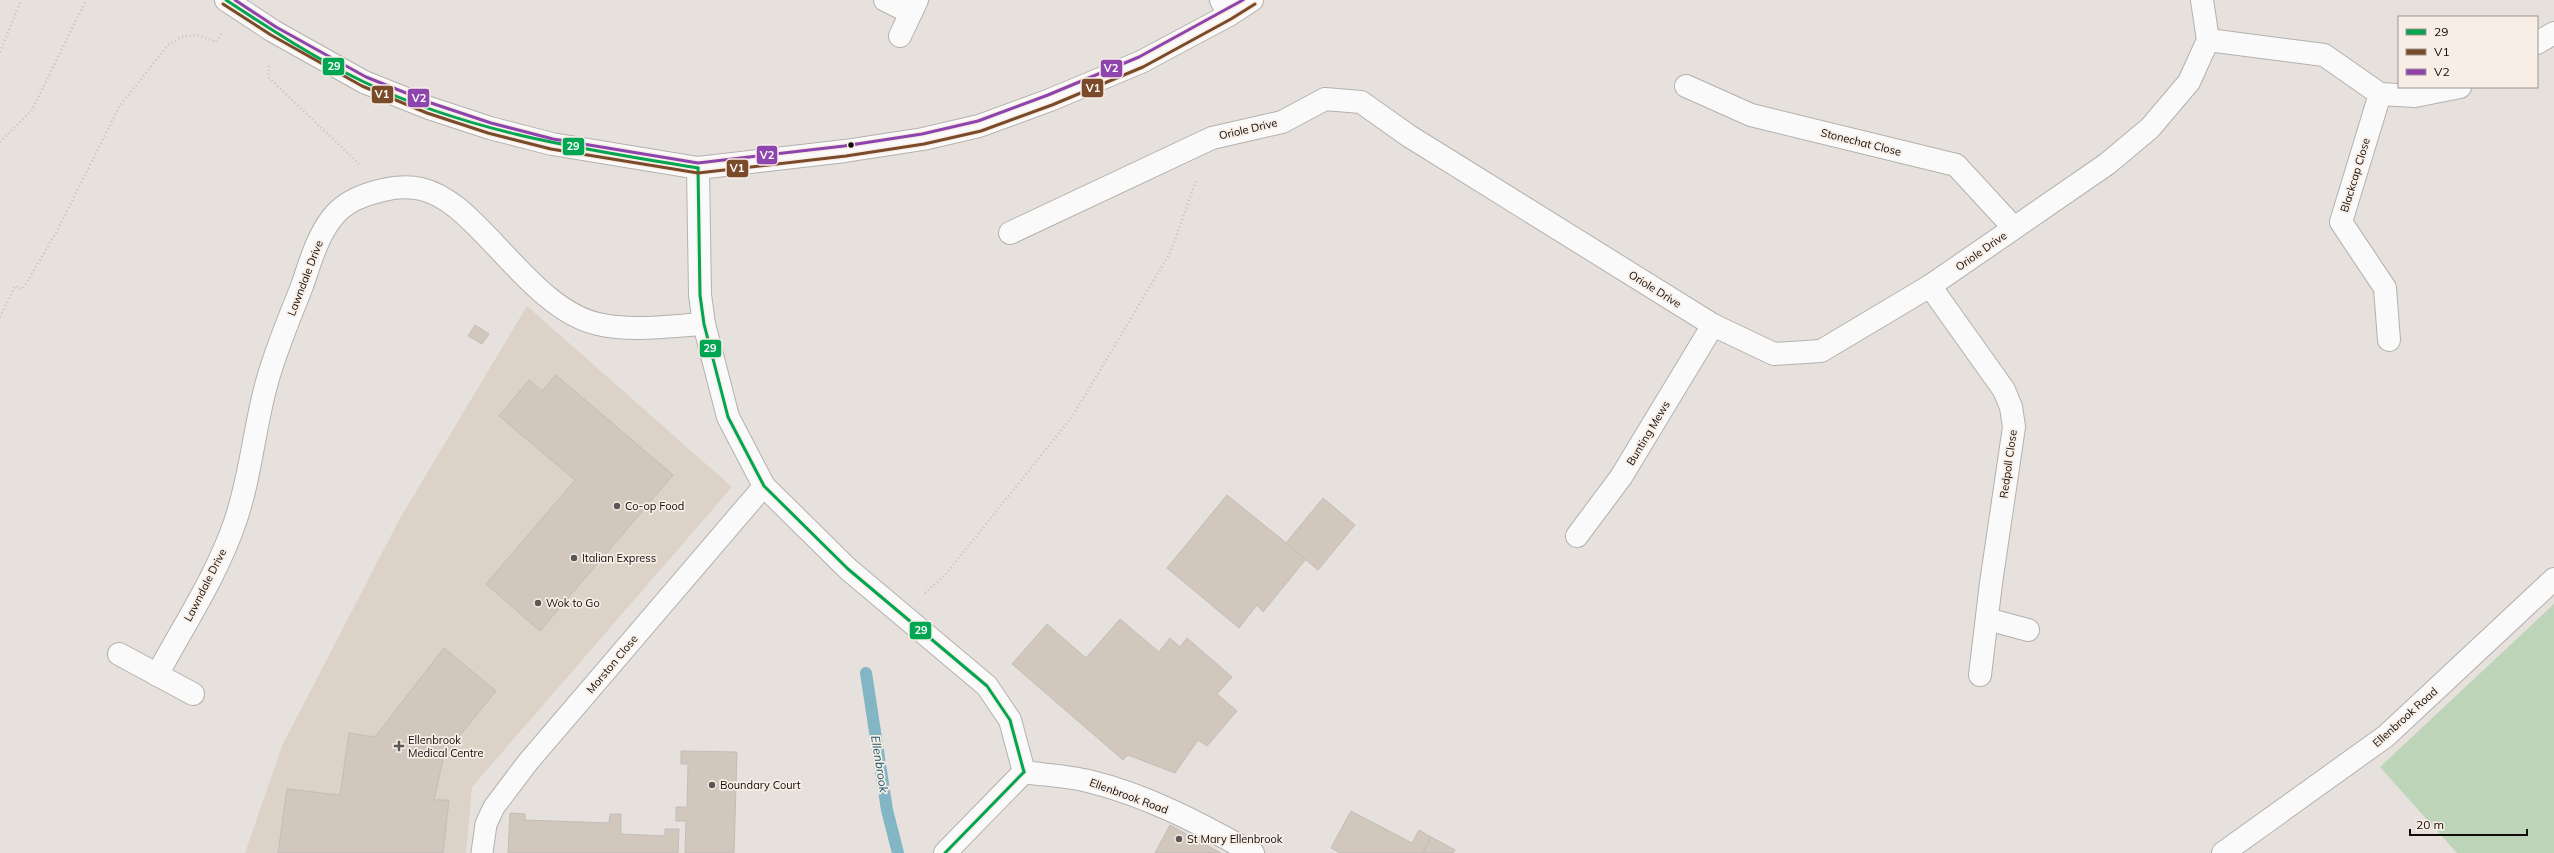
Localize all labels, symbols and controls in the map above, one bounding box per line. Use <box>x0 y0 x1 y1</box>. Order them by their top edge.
legend <box>2398 16 2538 88</box>
text: 29 <box>2434 24 2448 39</box>
text: V1 <box>2434 44 2450 59</box>
line badge: 29 <box>322 57 345 76</box>
text: 29 <box>327 59 341 73</box>
line badge: V2 <box>1100 59 1123 78</box>
text: V2 <box>1103 61 1119 75</box>
text: V2 <box>2434 64 2450 79</box>
line badge: V1 <box>1081 78 1104 98</box>
text: V1 <box>1085 81 1101 95</box>
line badge: V1 <box>371 85 394 104</box>
text: V1 <box>374 87 390 101</box>
line badge: V2 <box>407 88 430 108</box>
text: V2 <box>411 91 427 105</box>
street label: Oriole Drive <box>1217 115 1279 143</box>
street label: Stonechat Close <box>1819 125 1903 159</box>
street label: Blackcap Close <box>2337 136 2373 214</box>
line badge: 29 <box>562 137 585 156</box>
text: 29 <box>566 139 580 153</box>
unlabelled marker <box>846 140 856 150</box>
line badge: V2 <box>756 145 778 165</box>
text: V2 <box>759 148 775 162</box>
line badge: V1 <box>726 159 749 178</box>
text: V1 <box>729 161 745 175</box>
street label: Oriole Drive <box>1953 228 2009 274</box>
street label: Lawndale Drive <box>284 238 326 318</box>
street label: Oriole Drive <box>1626 267 1684 311</box>
line badge: 29 <box>699 339 722 358</box>
text: 29 <box>703 341 717 355</box>
street label: Bunting Mews <box>1623 398 1673 468</box>
street label: Redpoll Close <box>1996 429 2020 499</box>
place label: Co-op Food <box>625 499 684 513</box>
marker: Co-op Food <box>612 501 622 511</box>
street label: Lawndale Drive <box>181 546 229 624</box>
place label: Italian Express <box>582 551 656 565</box>
marker: Italian Express <box>569 553 579 563</box>
place label: Wok to Go <box>546 596 600 610</box>
marker: Wok to Go <box>533 598 543 608</box>
line badge: 29 <box>909 621 932 640</box>
text: 29 <box>914 623 928 637</box>
street label: Morston Close <box>583 632 641 696</box>
street label: Ellenbrook Road <box>2370 684 2440 750</box>
place label: Ellenbrook Medical Centre <box>408 733 483 760</box>
water label: Ellenbrook <box>868 734 892 794</box>
marker: Ellenbrook Medical Centre <box>393 740 405 752</box>
street label: Ellenbrook Road <box>1088 775 1170 817</box>
place label: Boundary Court <box>720 778 801 792</box>
marker: Boundary Court <box>707 780 717 790</box>
scale bar <box>2410 811 2527 837</box>
text: 20 m <box>2416 817 2444 832</box>
place label: St Mary Ellenbrook <box>1187 832 1283 846</box>
marker: St Mary Ellenbrook <box>1174 834 1184 844</box>

